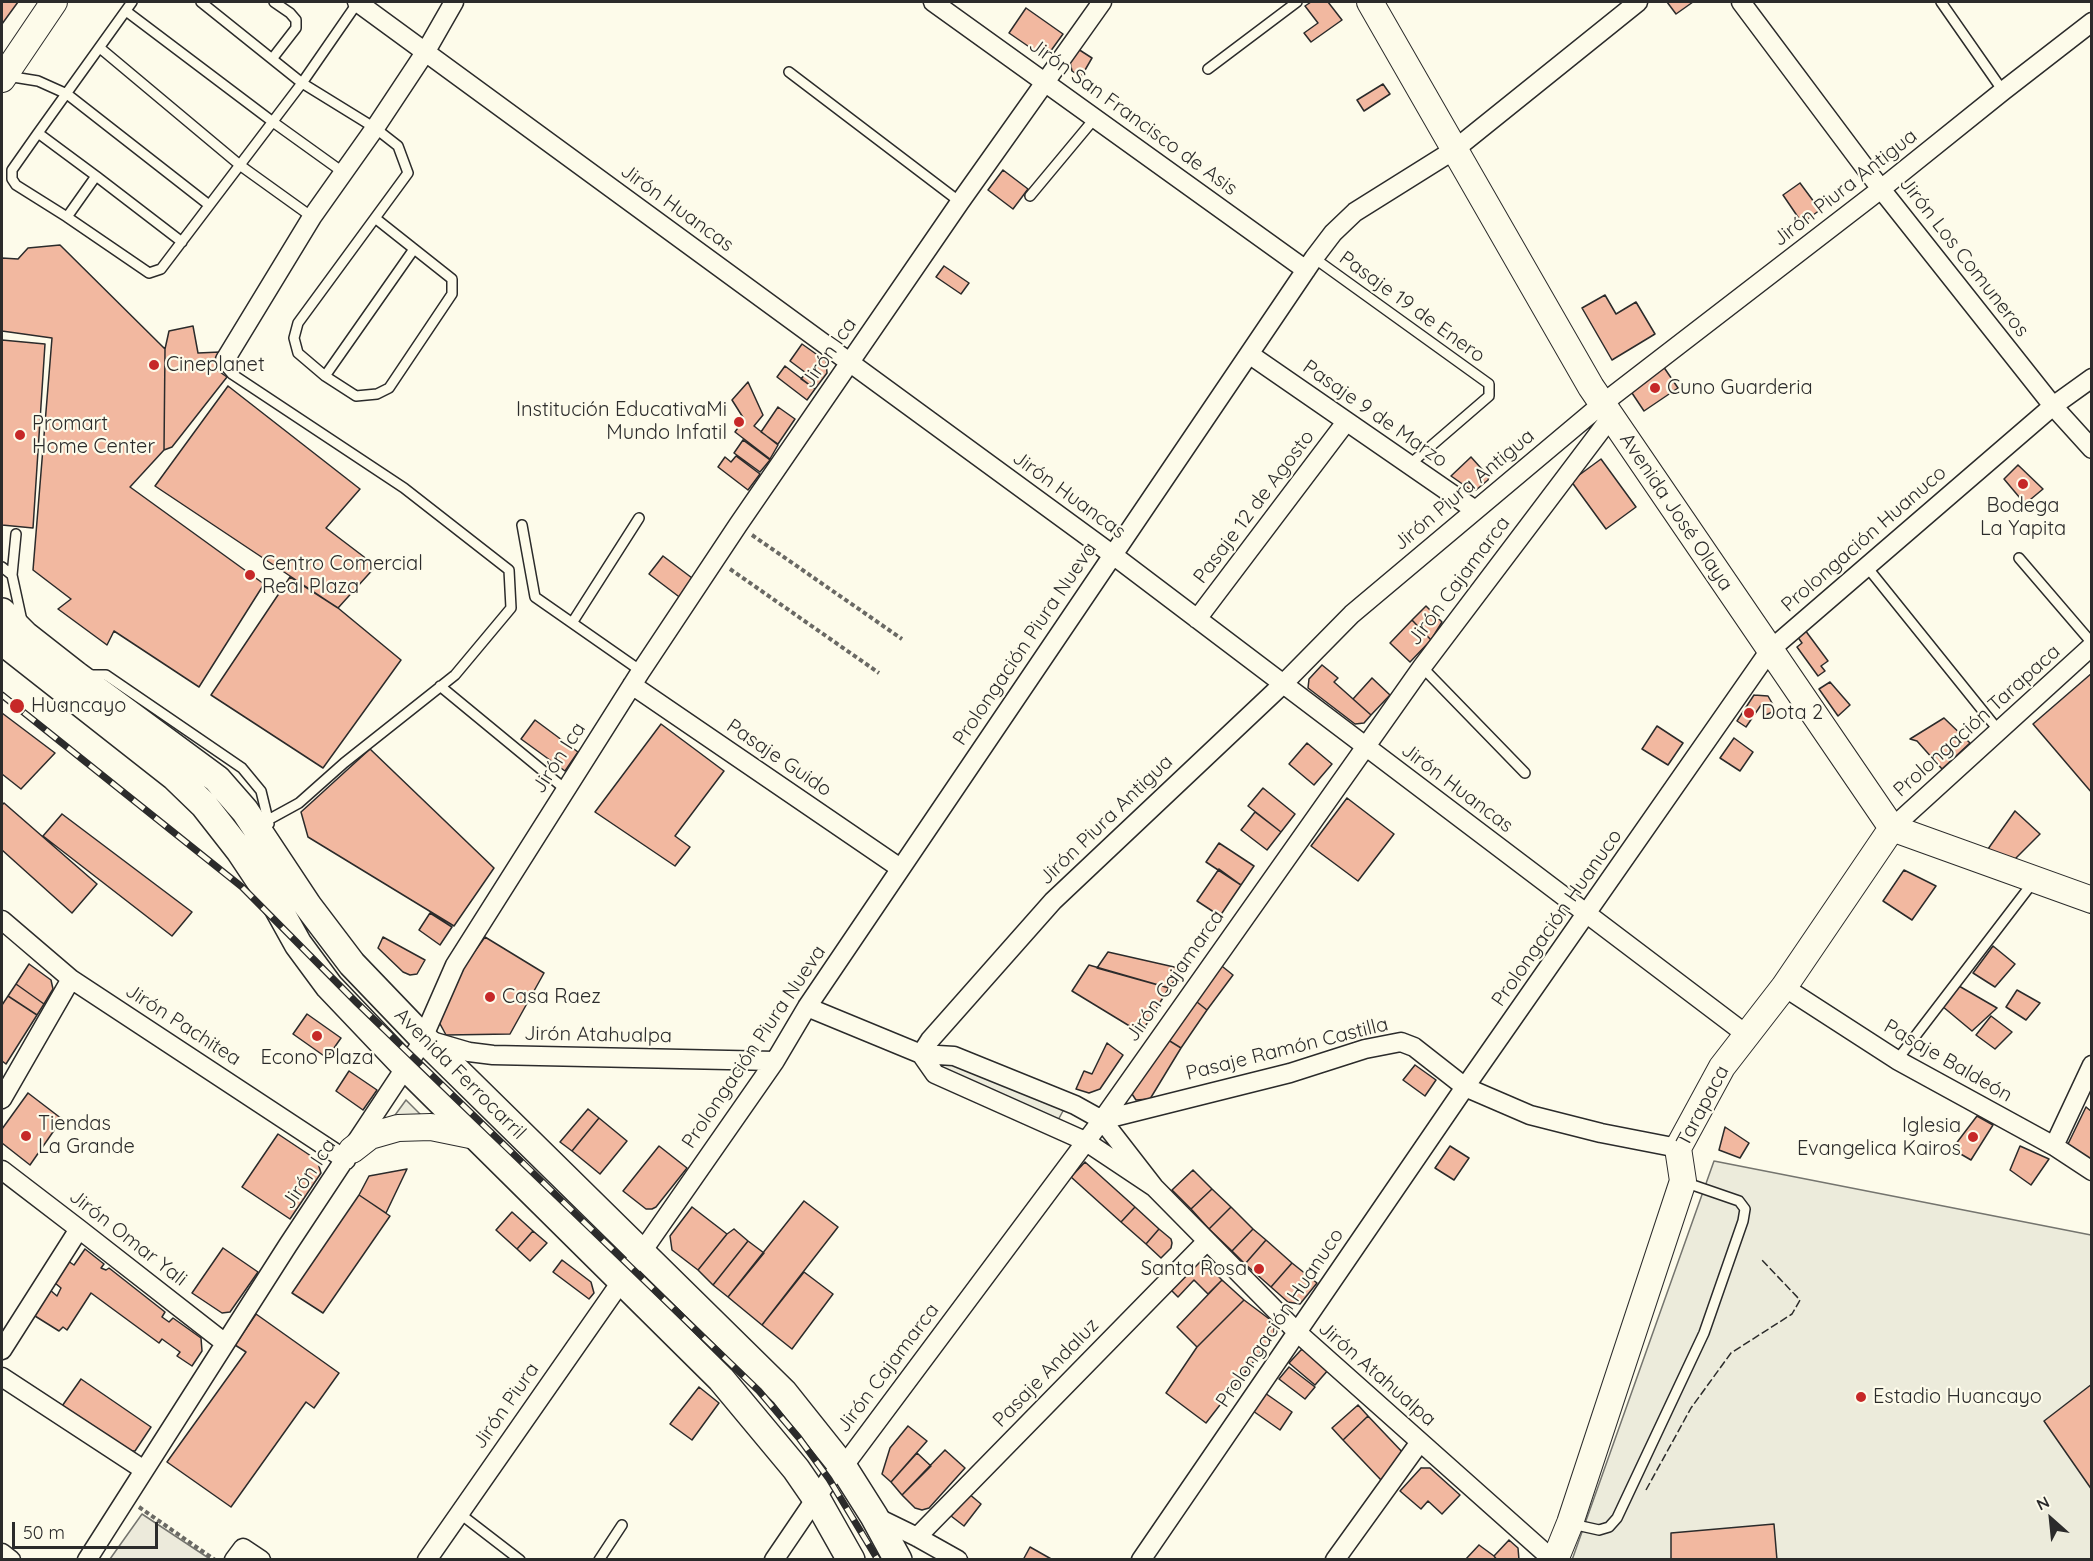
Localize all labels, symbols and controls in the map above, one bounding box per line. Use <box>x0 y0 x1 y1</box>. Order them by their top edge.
street label: Jirón San Francisco de Asis <box>1024 33 1242 201</box>
street label: Jirón Piura Antigua <box>1768 124 1922 252</box>
street label: Jirón Huancas <box>616 159 738 257</box>
street label: Jirón Los Comuneros <box>1894 172 2034 342</box>
street label: Pasaje 19 de Enero <box>1334 246 1490 368</box>
street label: Jirón Ica <box>796 313 862 393</box>
place label: Cineplanet <box>166 353 265 377</box>
street label: Pasaje 9 de Marzo <box>1298 355 1452 473</box>
marker: Cineplanet <box>147 358 161 372</box>
place label: Cuno Guarderia <box>1667 376 1813 400</box>
marker: Cuno Guarderia <box>1648 381 1662 395</box>
place label: Institución EducativaMi Mundo Infatil <box>516 398 727 445</box>
place label: Promart Home Center <box>32 412 155 459</box>
marker: Institución EducativaMi Mundo Infatil <box>732 415 746 429</box>
street label: Jirón Piura Antigua <box>1389 424 1539 556</box>
street label: Pasaje 12 de Agosto <box>1189 426 1319 588</box>
marker: Promart Home Center <box>13 428 27 442</box>
street label: Avenida José Olaya <box>1614 429 1738 595</box>
street label: Jirón Huancas <box>1008 446 1130 544</box>
street label: Prolongación Huanuco <box>1777 461 1951 617</box>
marker: Bodega La Yapita <box>2016 477 2030 491</box>
place label: Bodega La Yapita <box>1980 494 2066 541</box>
street label: Jirón Cajamarca <box>1403 512 1515 650</box>
street label: Prolongación Piura Nueva <box>948 538 1102 750</box>
place label: Centro Comercial Real Plaza <box>262 552 423 599</box>
marker: Centro Comercial Real Plaza <box>243 568 257 582</box>
street label: Prolongación Tarapaca <box>1889 640 2065 802</box>
place label: Huancayo <box>31 694 126 718</box>
marker: Huancayo <box>8 697 26 715</box>
place label: Dota 2 <box>1761 701 1823 725</box>
marker: Dota 2 <box>1742 706 1756 720</box>
street label: Pasaje Guido <box>722 714 836 802</box>
street label: Jirón Ica <box>527 718 591 798</box>
street label: Jirón Huancas <box>1396 738 1518 838</box>
street label: Jirón Piura Antigua <box>1034 750 1178 890</box>
street label: Prolongación Huanuco <box>1487 825 1627 1011</box>
street label: Jirón Cajamarca <box>1121 906 1229 1046</box>
street label: Prolongación Piura Nueva <box>677 941 831 1153</box>
street label: Jirón Pachitea <box>121 979 245 1071</box>
place label: Casa Raez <box>502 985 601 1009</box>
marker: Casa Raez <box>483 990 497 1004</box>
street label: Avenida Ferrocarril <box>389 1003 531 1145</box>
street label: Pasaje Ramón Castilla <box>1183 1012 1391 1086</box>
street label: Pasaje Baldeón <box>1879 1015 2017 1107</box>
street label: Jirón Atahualpa <box>524 1022 672 1048</box>
marker: Econo Plaza <box>310 1029 324 1043</box>
place label: Econo Plaza <box>260 1046 374 1070</box>
street label: Tarapaca <box>1672 1061 1734 1151</box>
place label: Tiendas La Grande <box>38 1112 135 1159</box>
place label: Iglesia Evangelica Kairos <box>1797 1114 1961 1161</box>
marker: Tiendas La Grande <box>19 1129 33 1143</box>
marker: Iglesia Evangelica Kairos <box>1966 1130 1980 1144</box>
street label: Jirón Ica <box>277 1134 341 1214</box>
street label: Jirón Omar Yali <box>64 1185 192 1291</box>
street label: Prolongación Huanuco <box>1211 1224 1349 1412</box>
place label: Santa Rosa <box>1141 1257 1247 1281</box>
marker: Santa Rosa <box>1252 1262 1266 1276</box>
street label: Jirón Cajamarca <box>832 1299 944 1437</box>
street label: Pasaje Andaluz <box>988 1314 1104 1432</box>
street label: Jirón Atahualpa <box>1313 1316 1441 1432</box>
street label: Jirón Piura <box>468 1358 544 1454</box>
place label: Estadio Huancayo <box>1873 1385 2042 1409</box>
marker: Estadio Huancayo <box>1854 1390 1868 1404</box>
north arrow <box>2021 1489 2081 1549</box>
text: N <box>2033 1491 2053 1515</box>
scale bar <box>15 1510 160 1548</box>
text: 50 m <box>23 1521 65 1544</box>

